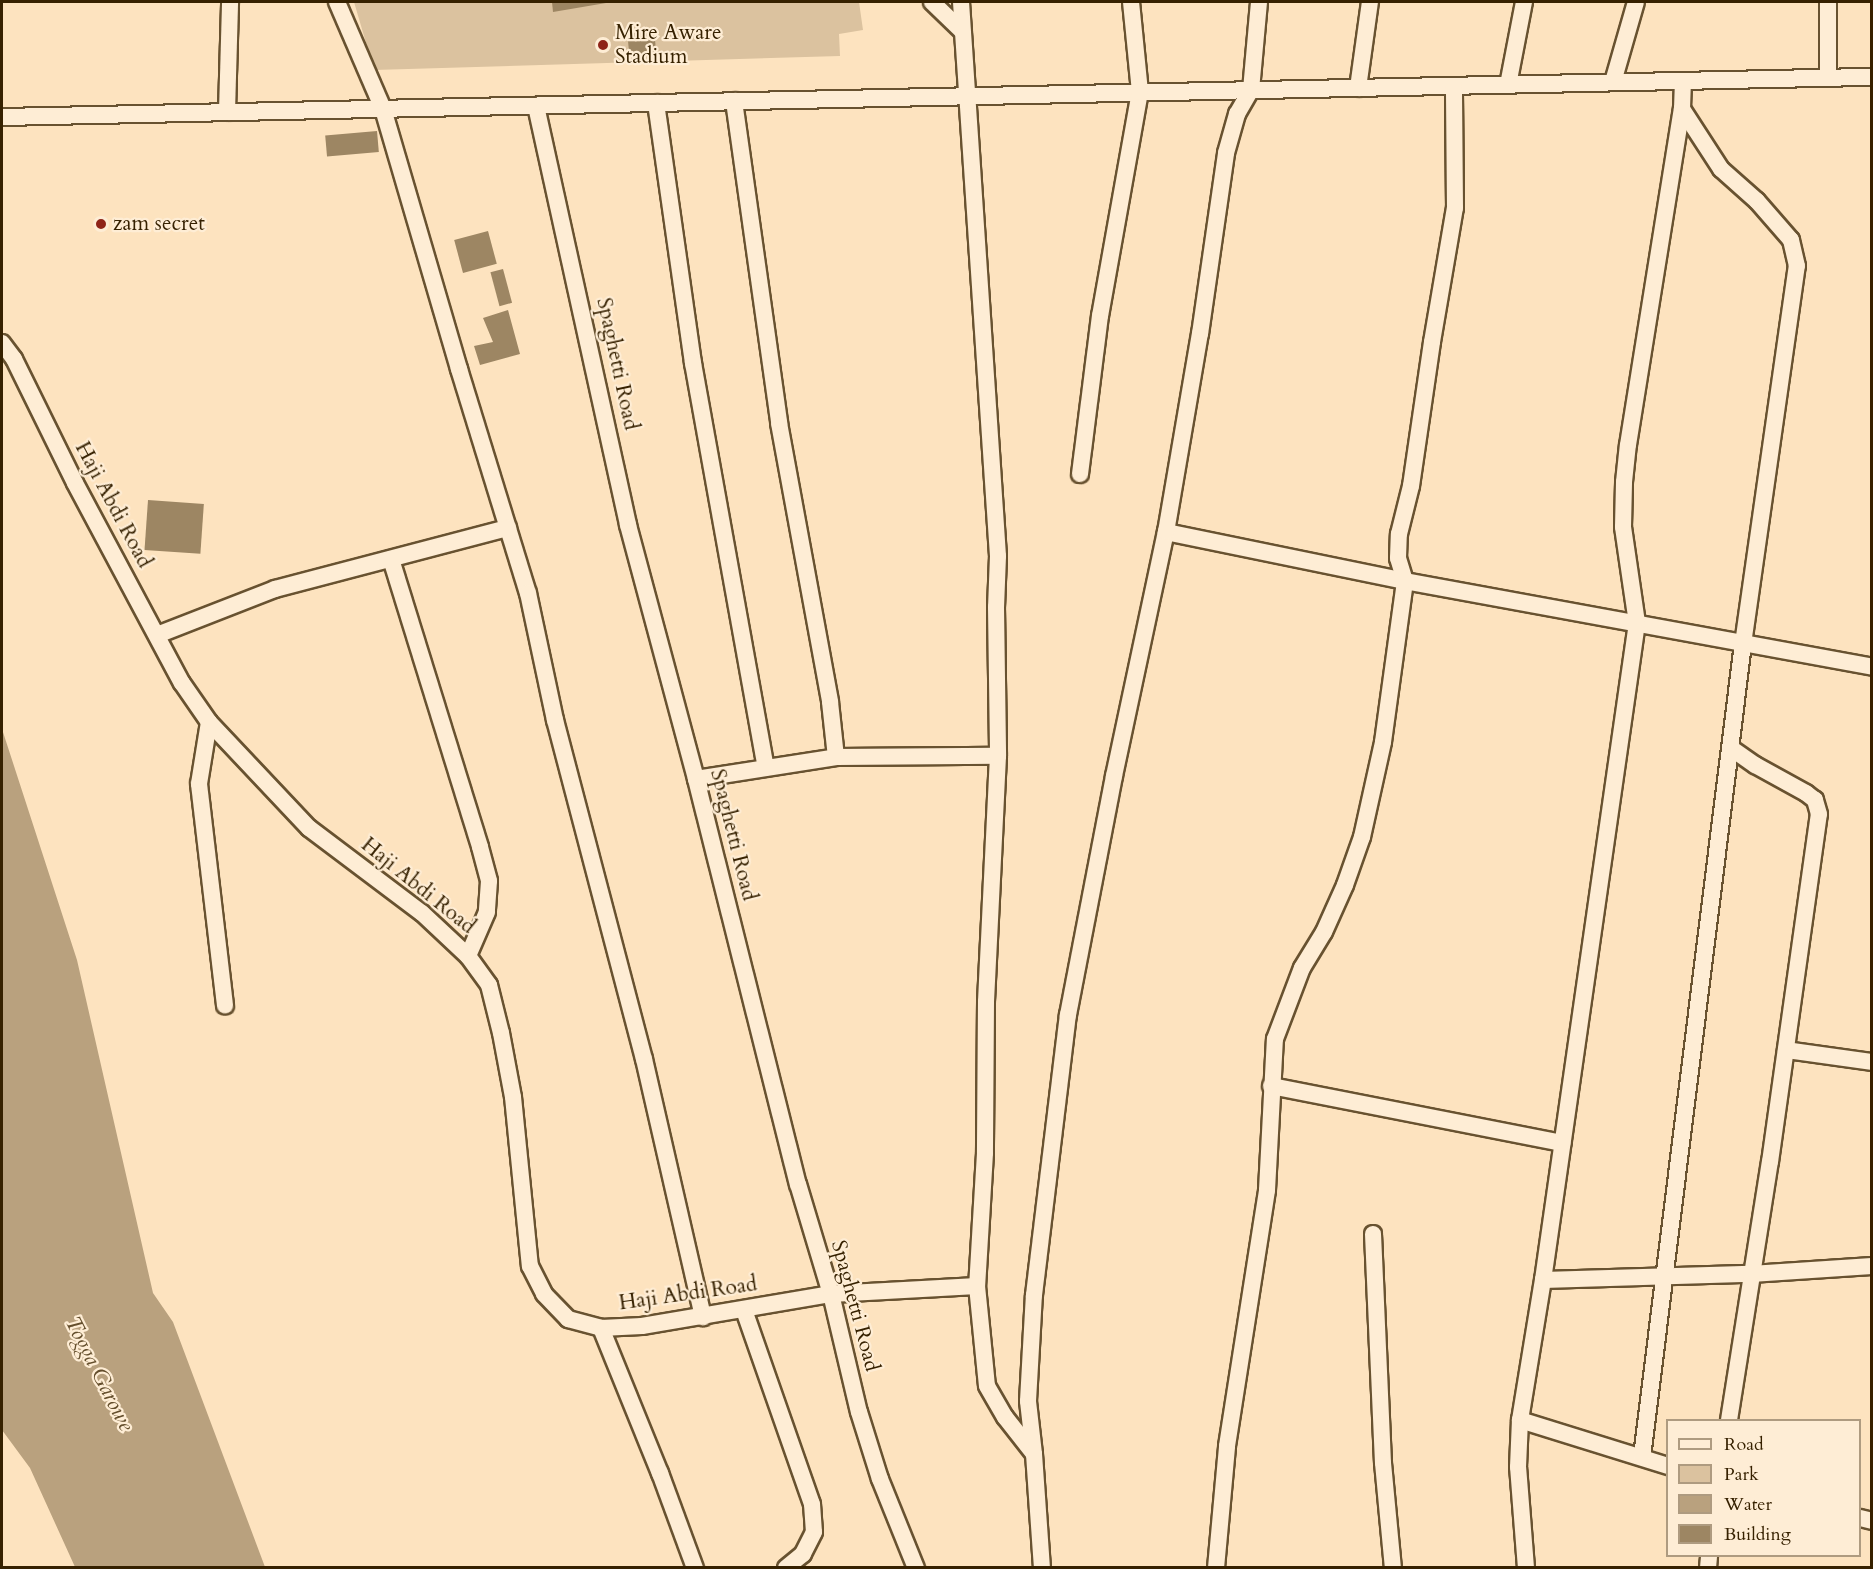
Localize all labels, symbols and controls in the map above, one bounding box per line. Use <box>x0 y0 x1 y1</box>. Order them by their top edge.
place label: Mire Aware Stadium <box>615 20 722 70</box>
marker: Mire Aware Stadium <box>596 38 610 52</box>
place label: zam secret <box>113 211 205 237</box>
marker: zam secret <box>94 217 108 231</box>
street label: Spaghetti Road <box>591 296 643 432</box>
street label: Haji Abdi Road <box>69 438 157 572</box>
street label: Spaghetti Road <box>704 767 762 903</box>
street label: Haji Abdi Road <box>356 832 480 940</box>
street label: Spaghetti Road <box>825 1238 885 1374</box>
street label: Haji Abdi Road <box>617 1272 759 1316</box>
water label: Togga Garowe <box>59 1312 139 1436</box>
legend <box>1666 1419 1861 1557</box>
text: Road <box>1724 1432 1764 1457</box>
text: Park <box>1724 1462 1759 1487</box>
text: Water <box>1724 1492 1772 1517</box>
text: Building <box>1724 1522 1791 1547</box>

